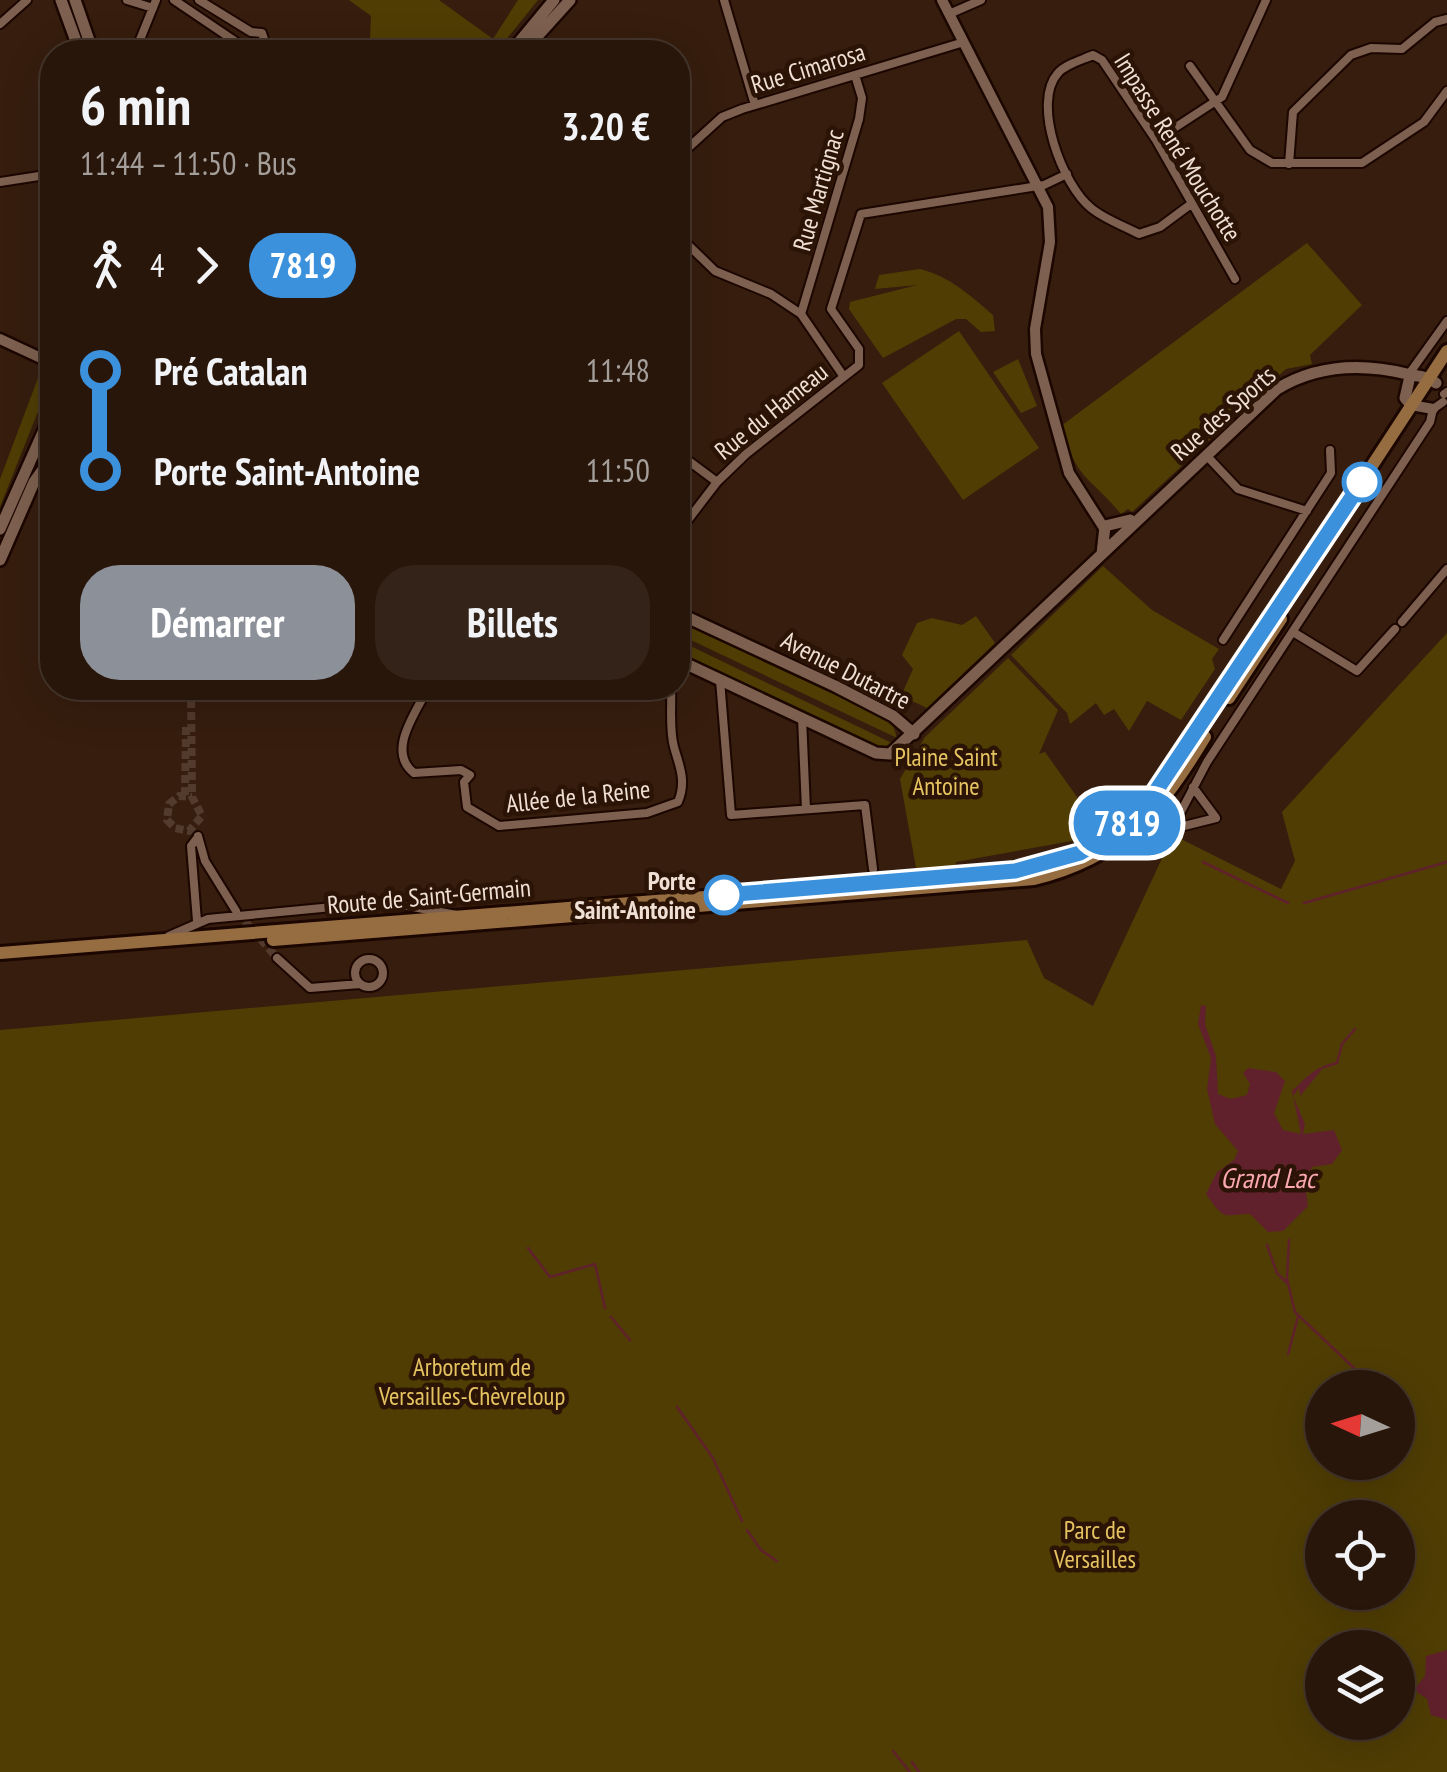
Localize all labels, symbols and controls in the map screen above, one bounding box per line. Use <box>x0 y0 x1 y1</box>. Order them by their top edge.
street label: Rue Cimarosa <box>747 35 869 101</box>
street label: Impasse René Mouchotte <box>1107 47 1249 247</box>
text: 6 min <box>80 69 191 140</box>
text: 3.20 € <box>561 101 650 150</box>
street label: Rue Martignac <box>785 125 851 254</box>
text: 11:44 – 11:50 · Bus <box>80 142 297 184</box>
icon: walk <box>80 238 135 293</box>
icon: forward <box>179 238 234 293</box>
text: 7819 <box>269 242 336 288</box>
text: 4 <box>150 244 164 286</box>
text: Pré Catalan <box>154 346 307 395</box>
text: 11:48 <box>586 349 650 391</box>
street label: Rue du Hameau <box>708 356 834 466</box>
street label: Rue des Sports <box>1164 359 1282 467</box>
text: Porte Saint-Antoine <box>154 446 420 495</box>
text: 11:50 <box>586 449 650 491</box>
unlabelled marker <box>1343 463 1381 501</box>
button: Démarrer <box>80 565 355 680</box>
button: Billets <box>375 565 650 680</box>
street label: Avenue Dutartre <box>776 624 916 716</box>
park label: Plaine Saint Antoine <box>894 741 998 802</box>
street label: Allée de la Reine <box>504 773 652 819</box>
line badge: 7819 <box>1057 790 1197 856</box>
text: 7819 <box>1094 800 1160 846</box>
place label: Porte Saint-Antoine <box>574 865 696 926</box>
street label: Route de Saint-Germain <box>326 871 532 921</box>
marker: Porte Saint-Antoine <box>705 876 743 914</box>
water label: Grand Lac <box>1220 1159 1319 1196</box>
park label: Arboretum de Versailles-Chèvreloup <box>378 1351 565 1412</box>
north arrow <box>1305 1370 1415 1480</box>
map controls <box>1305 1370 1415 1740</box>
button: locate <box>1305 1500 1415 1610</box>
park label: Parc de Versailles <box>1053 1514 1136 1575</box>
button: layers <box>1305 1630 1415 1740</box>

